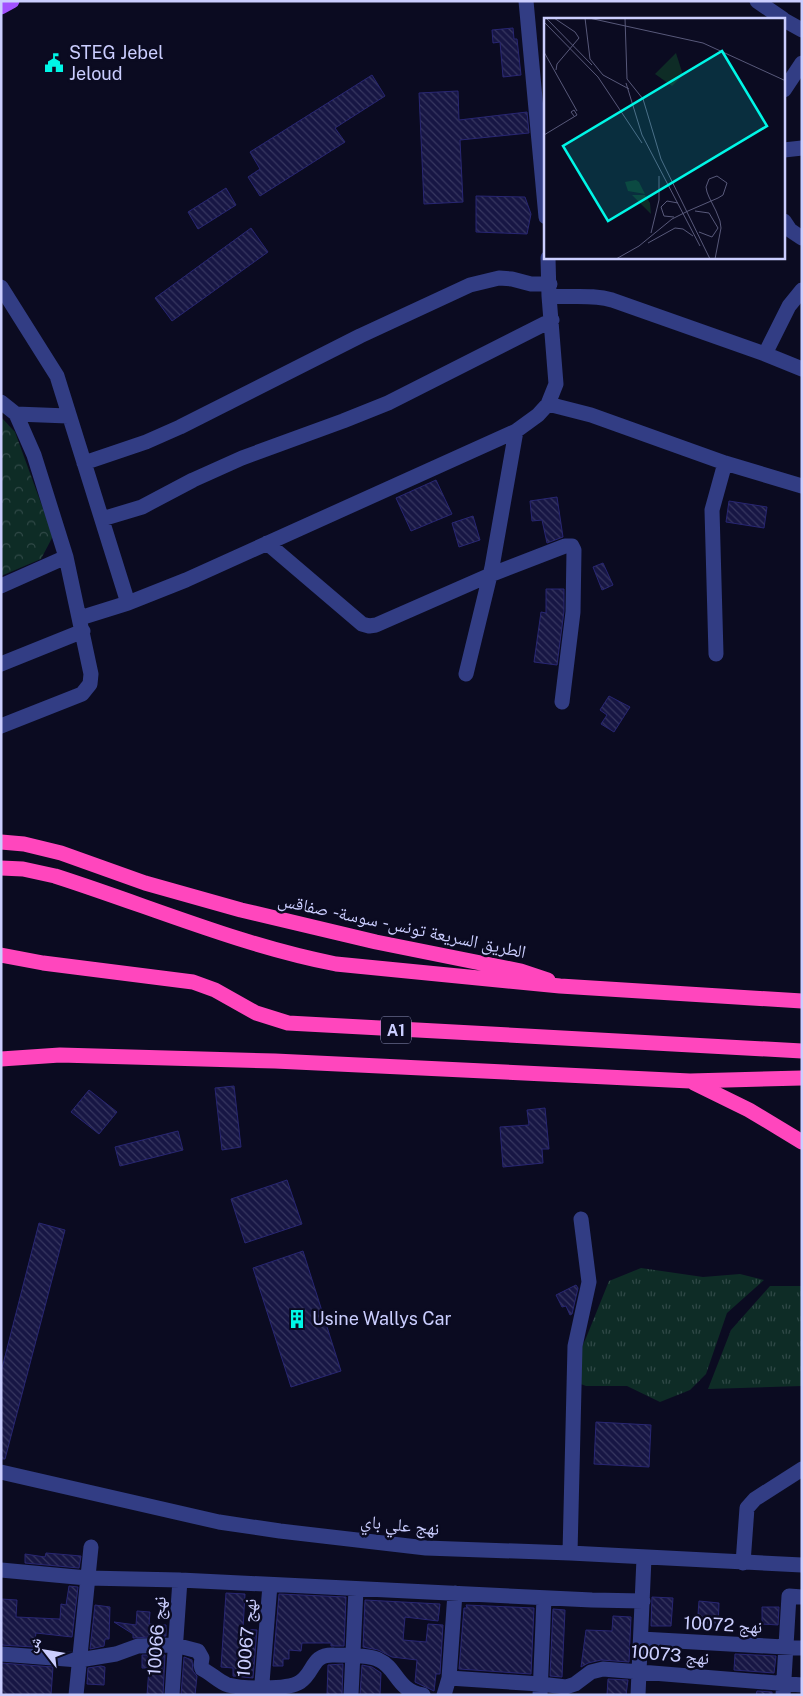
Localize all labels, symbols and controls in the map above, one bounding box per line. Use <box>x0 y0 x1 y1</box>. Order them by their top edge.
inset map <box>544 18 786 259</box>
place label: STEG Jebel Jeloud <box>69 42 164 84</box>
public building icon: STEG Jebel Jeloud <box>43 52 65 74</box>
street label: الطريق السريعة تونس - سوسة - صفاقس <box>276 889 528 963</box>
road number: A1 <box>381 1016 411 1044</box>
building icon: Usine Wallys Car <box>286 1308 308 1330</box>
place label: Usine Wallys Car <box>312 1308 451 1329</box>
street label: نهج علي باي <box>359 1510 440 1544</box>
street label: نهج 10066 <box>143 1595 172 1677</box>
street label: نهج 10067 <box>233 1598 262 1678</box>
street label: نهج 10072 <box>683 1612 763 1639</box>
north arrow <box>20 1626 70 1676</box>
text: ش <box>23 1634 45 1655</box>
street label: نهج 10073 <box>630 1641 710 1670</box>

